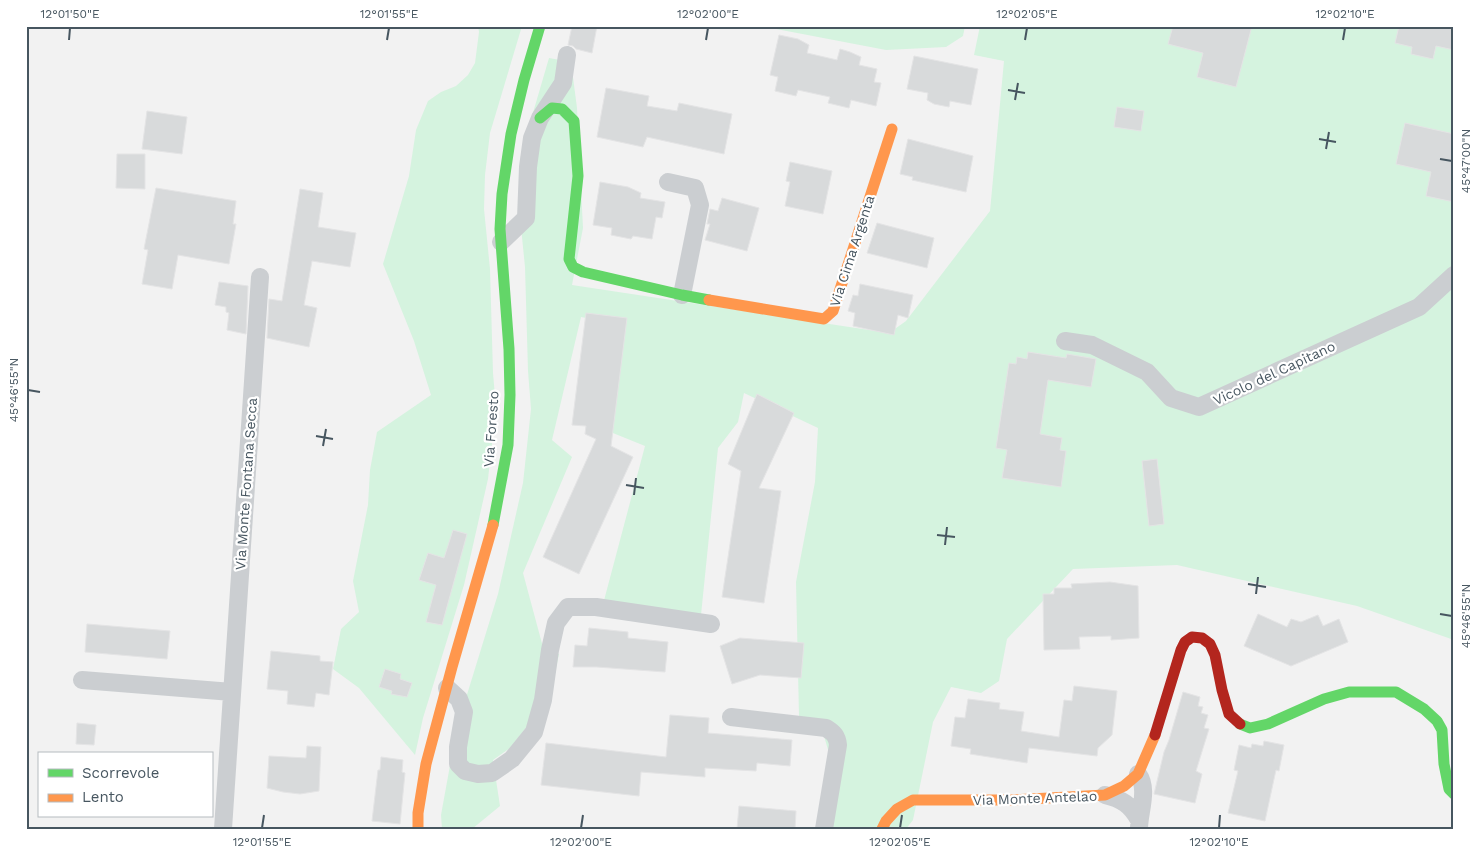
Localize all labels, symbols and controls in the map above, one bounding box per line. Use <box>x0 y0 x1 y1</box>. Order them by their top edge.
text: 12°01'50"E <box>40 7 100 21</box>
text: 12°01'55"E <box>360 7 419 21</box>
text: 12°02'00"E <box>677 7 739 21</box>
text: 12°02'05"E <box>996 7 1058 21</box>
text: 12°02'10"E <box>1315 7 1375 21</box>
text: 45°47'00"N <box>1459 129 1473 193</box>
street label: Via Cima Argenta <box>826 193 878 309</box>
street label: Vicolo del Capitano <box>1210 338 1338 408</box>
text: 45°46'55"N <box>7 358 21 422</box>
street label: Via Foresto <box>480 390 502 468</box>
street label: Via Monte Fontana Secca <box>232 397 260 571</box>
text: 45°46'55"N <box>1459 584 1473 648</box>
legend <box>38 752 212 818</box>
text: Scorrevole <box>82 764 160 782</box>
text: Lento <box>82 788 124 806</box>
street label: Via Monte Antelao <box>973 788 1097 808</box>
text: 12°01'55"E <box>233 835 292 849</box>
text: 12°02'00"E <box>550 835 612 849</box>
text: 12°02'05"E <box>869 835 931 849</box>
text: 12°02'10"E <box>1189 835 1249 849</box>

